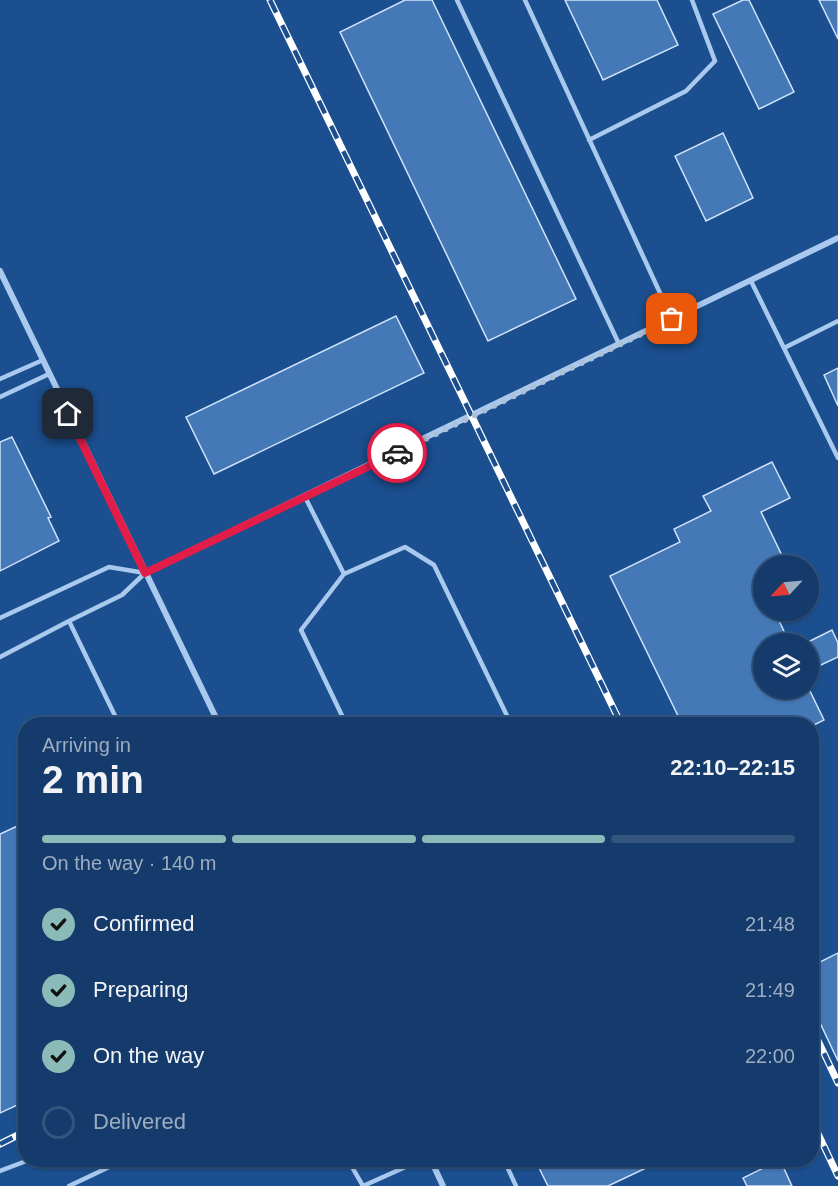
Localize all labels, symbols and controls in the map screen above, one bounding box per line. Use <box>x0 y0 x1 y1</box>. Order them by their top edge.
pin <box>646 293 697 344</box>
icon: bag <box>655 302 688 335</box>
pin <box>42 388 93 439</box>
icon: home <box>51 397 84 430</box>
courier <box>367 423 427 483</box>
icon: car <box>381 437 414 470</box>
north arrow <box>753 555 819 621</box>
map controls <box>753 555 819 699</box>
button: layers <box>753 633 819 699</box>
text: Arriving in <box>42 734 131 756</box>
text: 22:10–22:15 <box>670 755 795 780</box>
text: 2 min <box>42 758 144 801</box>
text: On the way · 140 m <box>42 852 217 874</box>
icon: check <box>42 908 75 941</box>
text: Confirmed <box>93 911 194 936</box>
text: 21:48 <box>745 913 795 935</box>
icon: check <box>42 974 75 1007</box>
text: Preparing <box>93 977 188 1002</box>
text: 21:49 <box>745 979 795 1001</box>
icon: check <box>42 1040 75 1073</box>
text: On the way <box>93 1043 204 1068</box>
text: 22:00 <box>745 1045 795 1067</box>
text: Delivered <box>93 1109 186 1134</box>

